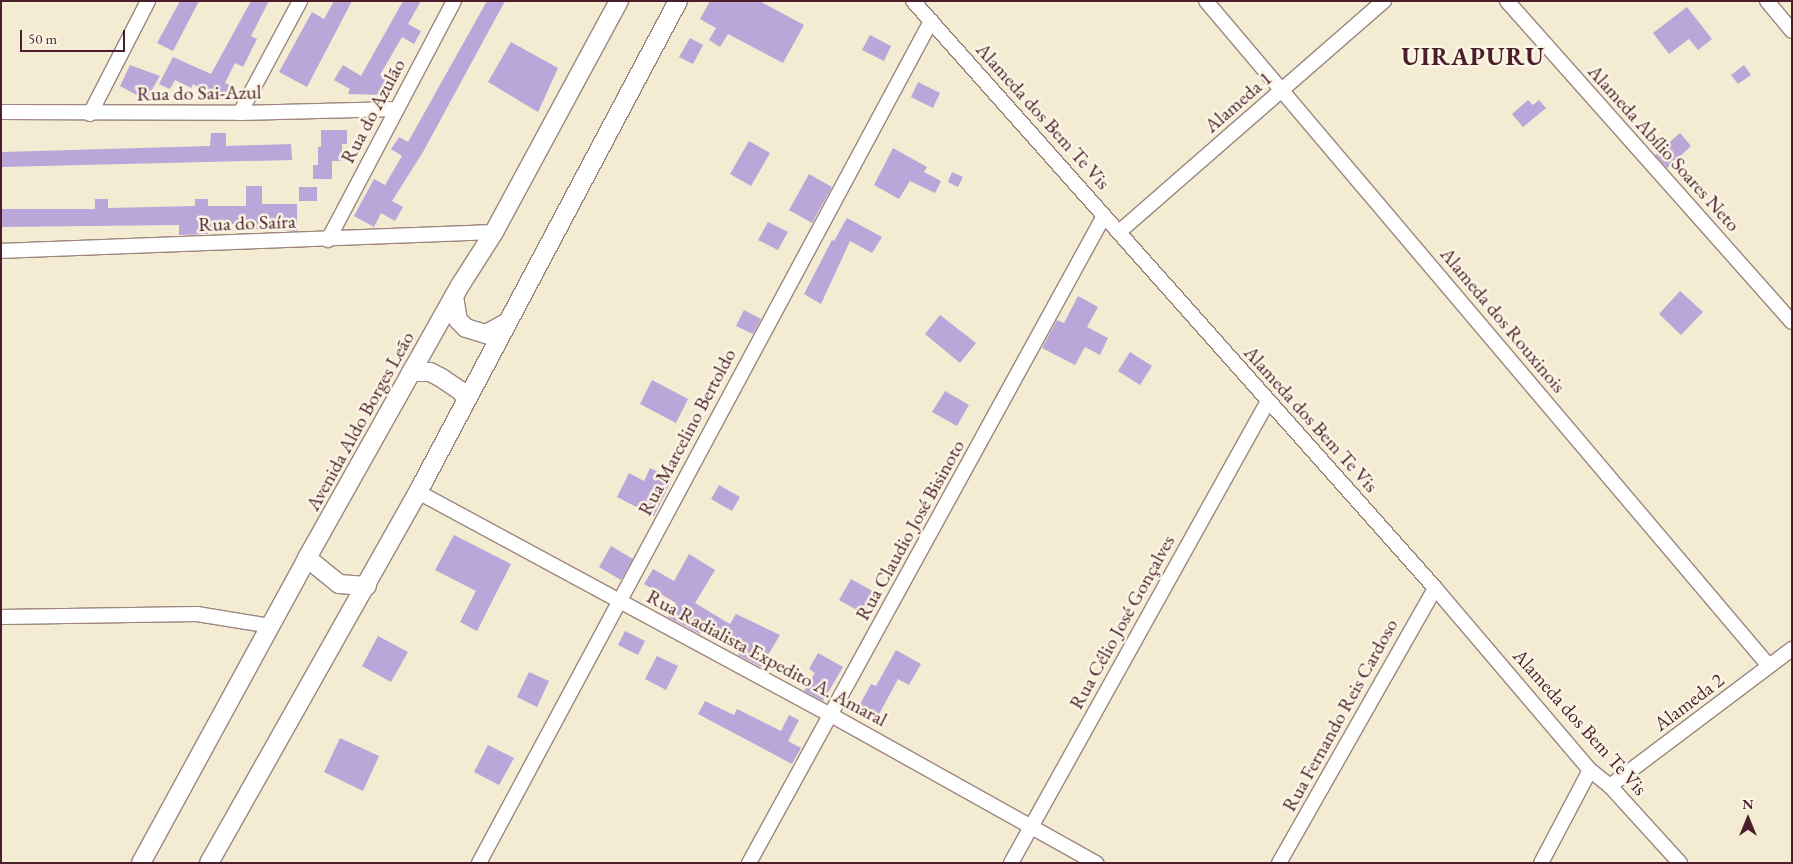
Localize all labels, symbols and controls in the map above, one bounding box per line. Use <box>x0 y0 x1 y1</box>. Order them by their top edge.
scale bar <box>22 20 128 52</box>
text: 50 m <box>28 29 57 48</box>
street label: Alameda dos Bem Te Vis <box>971 38 1115 194</box>
district label: UIRAPURU <box>1400 41 1546 71</box>
street label: Rua do Azulão <box>335 55 411 167</box>
street label: Alameda Abílio Soares Neto <box>1583 60 1745 236</box>
street label: Alameda 1 <box>1199 66 1277 138</box>
street label: Rua do Sai-Azul <box>136 80 262 106</box>
street label: Rua do Saíra <box>198 209 296 237</box>
street label: Alameda dos Rouxinois <box>1435 242 1571 398</box>
street label: Avenida Aldo Borges Leão <box>301 327 419 515</box>
street label: Alameda dos Bem Te Vis <box>1239 341 1383 497</box>
street label: Rua Marcelino Bertoldo <box>633 344 741 520</box>
street label: Rua Claudio José Bisinoto <box>850 435 970 625</box>
street label: Rua Célio José Gonçalves <box>1064 531 1180 713</box>
street label: Rua Radialista Expedito A. Amaral <box>643 584 891 732</box>
street label: Rua Fernando Reis Cardoso <box>1277 614 1403 816</box>
street label: Alameda dos Bem Te Vis <box>1508 644 1652 800</box>
street label: Alameda 2 <box>1649 668 1729 736</box>
north arrow <box>1723 794 1773 844</box>
text: N <box>1742 795 1754 813</box>

